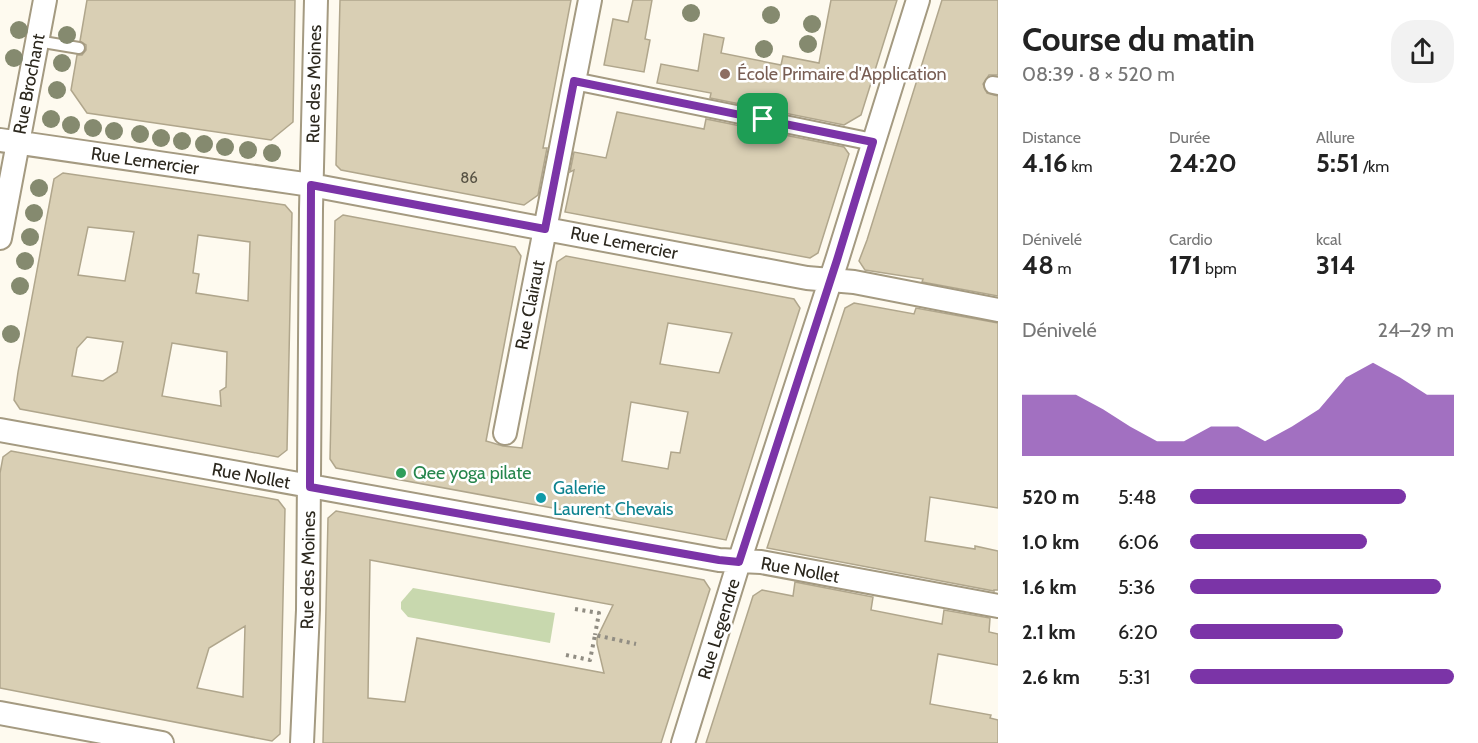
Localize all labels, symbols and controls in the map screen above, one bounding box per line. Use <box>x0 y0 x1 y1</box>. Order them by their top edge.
text: Course du matin <box>1022 19 1255 59</box>
button: share <box>1391 20 1454 83</box>
street label: Rue des Moines <box>302 24 326 144</box>
street label: Rue Brochant <box>8 32 50 136</box>
text: 08:39 · 8 × 520 m <box>1022 62 1175 86</box>
place label: École Primaire d'Application <box>737 63 947 85</box>
marker: École Primaire d'Application <box>718 67 732 81</box>
pin <box>737 93 788 144</box>
icon: arrive <box>746 102 779 135</box>
text: Distance <box>1022 128 1081 147</box>
text: Durée <box>1169 128 1210 147</box>
text: Allure <box>1316 128 1355 147</box>
street label: Rue Lemercier <box>90 143 201 180</box>
text: 4.16 <box>1022 147 1068 179</box>
text: 24:20 <box>1169 147 1237 179</box>
text: 5:51 <box>1316 147 1359 179</box>
text: km <box>1068 157 1092 176</box>
text: /km <box>1359 157 1389 176</box>
house number: 86 <box>460 169 478 187</box>
street label: Rue Lemercier <box>569 222 680 264</box>
text: Dénivelé <box>1022 230 1082 249</box>
text: Cardio <box>1169 230 1212 249</box>
text: kcal <box>1316 230 1342 249</box>
text: 48 <box>1022 249 1054 281</box>
text: 171 <box>1169 249 1201 281</box>
text: 314 <box>1316 249 1356 281</box>
street label: Rue Clairaut <box>511 258 549 352</box>
text: m <box>1054 259 1072 278</box>
text: bpm <box>1201 259 1237 278</box>
text: Dénivelé <box>1022 318 1097 342</box>
text: 24–29 m <box>1378 318 1454 342</box>
street label: Rue Nollet <box>210 458 292 494</box>
place label: Qee yoga pilate <box>413 462 531 484</box>
marker: Qee yoga pilate <box>394 466 408 480</box>
place label: Galerie Laurent Chevais <box>553 477 673 520</box>
text: 520 m <box>1022 485 1079 509</box>
text: 5:48 <box>1118 485 1157 509</box>
marker: Galerie Laurent Chevais <box>534 491 548 505</box>
street label: Rue des Moines <box>296 510 320 630</box>
text: 1.0 km <box>1022 530 1079 554</box>
text: 6:06 <box>1118 530 1159 554</box>
street label: Rue Nollet <box>759 552 841 588</box>
text: 1.6 km <box>1022 575 1077 599</box>
text: 5:36 <box>1118 575 1155 599</box>
street label: Rue Legendre <box>693 576 745 682</box>
text: 2.1 km <box>1022 620 1076 644</box>
text: 6:20 <box>1118 620 1158 644</box>
text: 2.6 km <box>1022 665 1080 689</box>
text: 5:31 <box>1118 665 1150 689</box>

